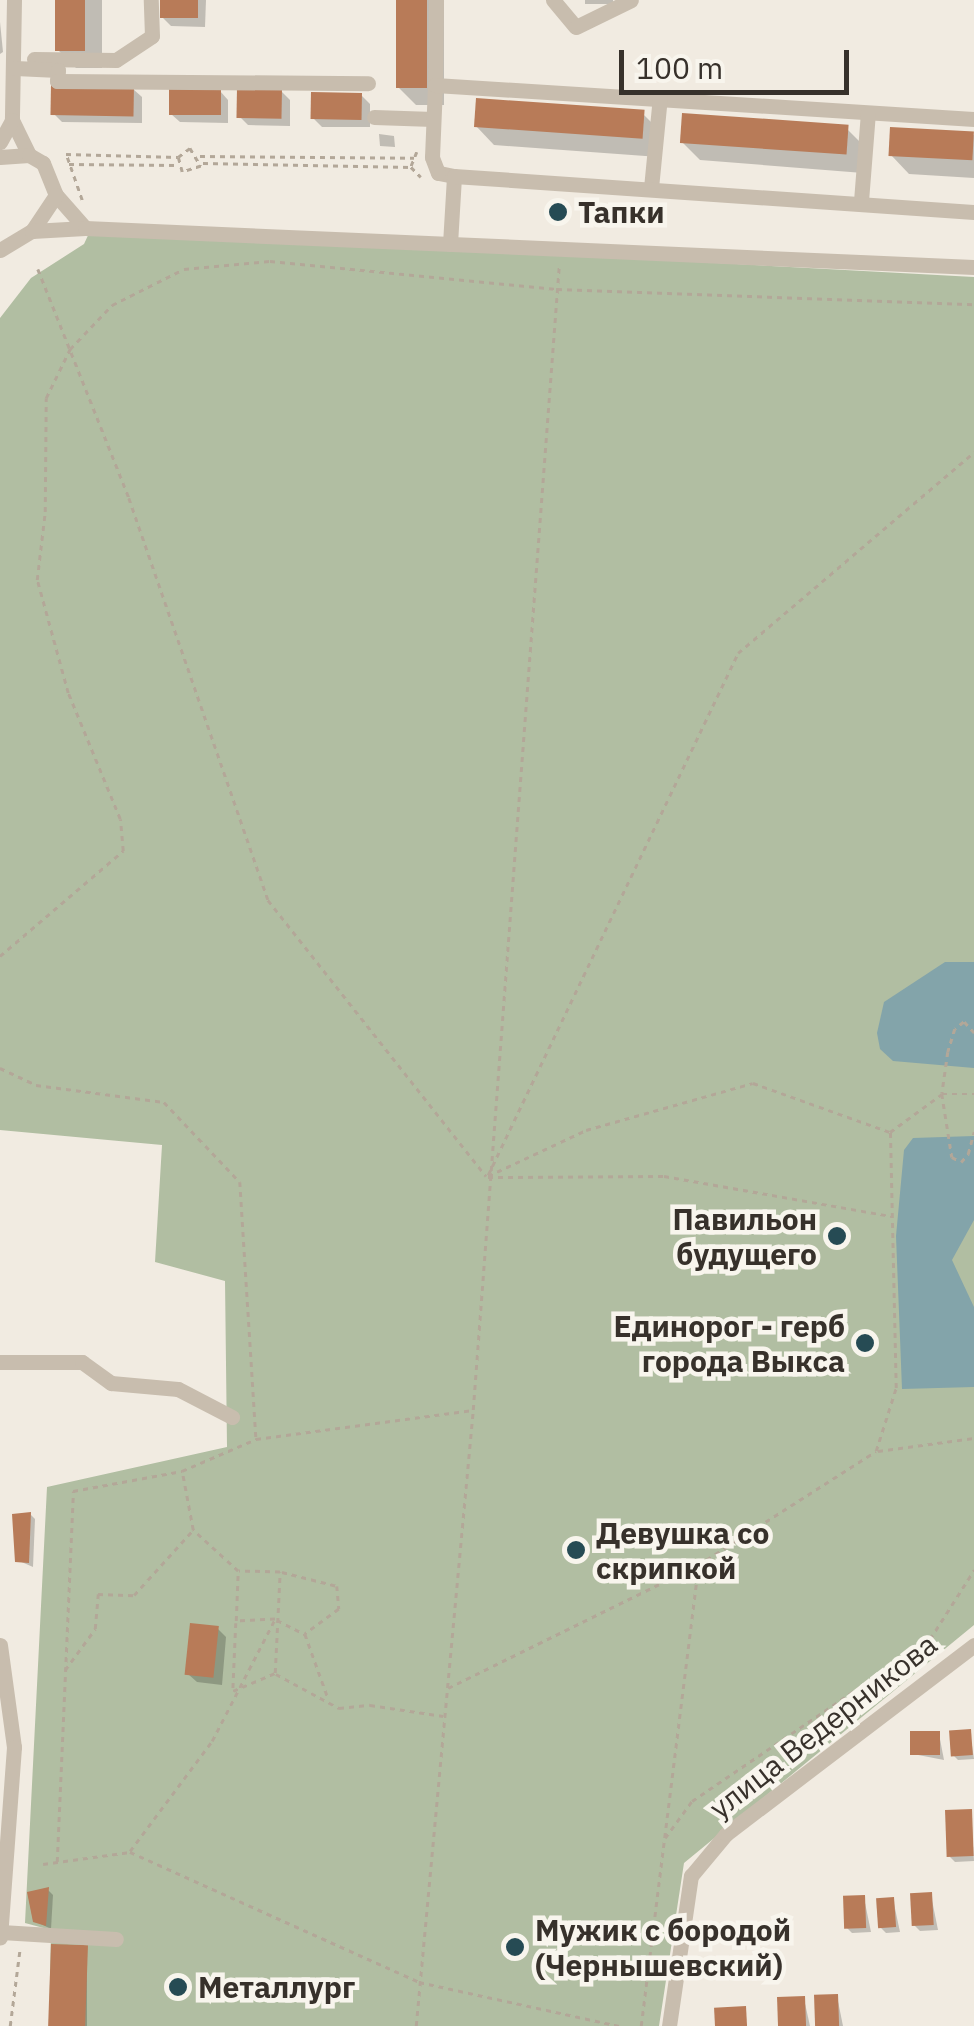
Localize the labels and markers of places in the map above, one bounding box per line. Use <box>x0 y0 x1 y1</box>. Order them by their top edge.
place label: Тапки <box>578 194 664 230</box>
marker: Тапки <box>547 201 569 223</box>
place label: Павильон будущего <box>673 1201 817 1272</box>
marker: Павильон будущего <box>826 1225 848 1247</box>
place label: Единорог - герб города Выкса <box>613 1308 845 1378</box>
marker: Единорог - герб города Выкса <box>854 1332 876 1354</box>
place label: Девушка со скрипкой <box>596 1515 769 1586</box>
marker: Девушка со скрипкой <box>565 1539 587 1561</box>
place label: Мужик с бородой (Чернышевский) <box>535 1912 791 1982</box>
marker: Мужик с бородой (Чернышевский) <box>504 1936 526 1958</box>
place label: Металлург <box>198 1969 355 2005</box>
marker: Металлург <box>167 1976 189 1998</box>

